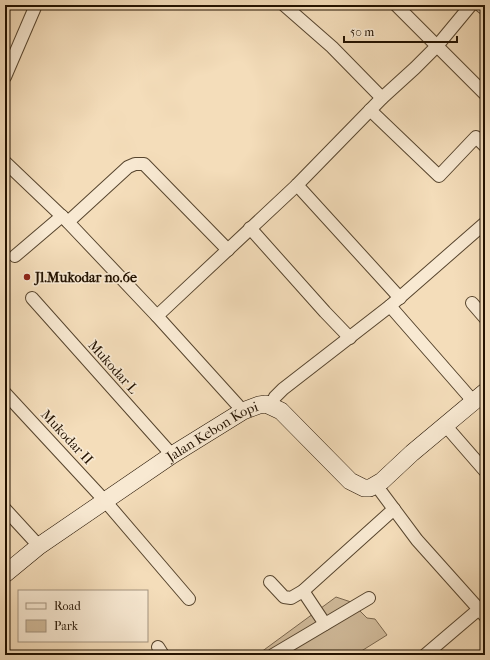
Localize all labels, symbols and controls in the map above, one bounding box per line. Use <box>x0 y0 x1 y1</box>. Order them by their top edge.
scale bar <box>344 18 457 44</box>
text: 50 m <box>350 25 374 39</box>
place label: Jl.Mukodar no.6e <box>33 269 137 286</box>
marker: Jl.Mukodar no.6e <box>22 272 32 282</box>
street label: Mukodar L <box>85 337 142 398</box>
street label: Jalan Kebon Kopi <box>162 398 260 466</box>
street label: Mukodar II <box>37 406 97 468</box>
legend <box>18 590 148 642</box>
text: Road <box>54 599 81 613</box>
text: Park <box>54 619 79 633</box>

